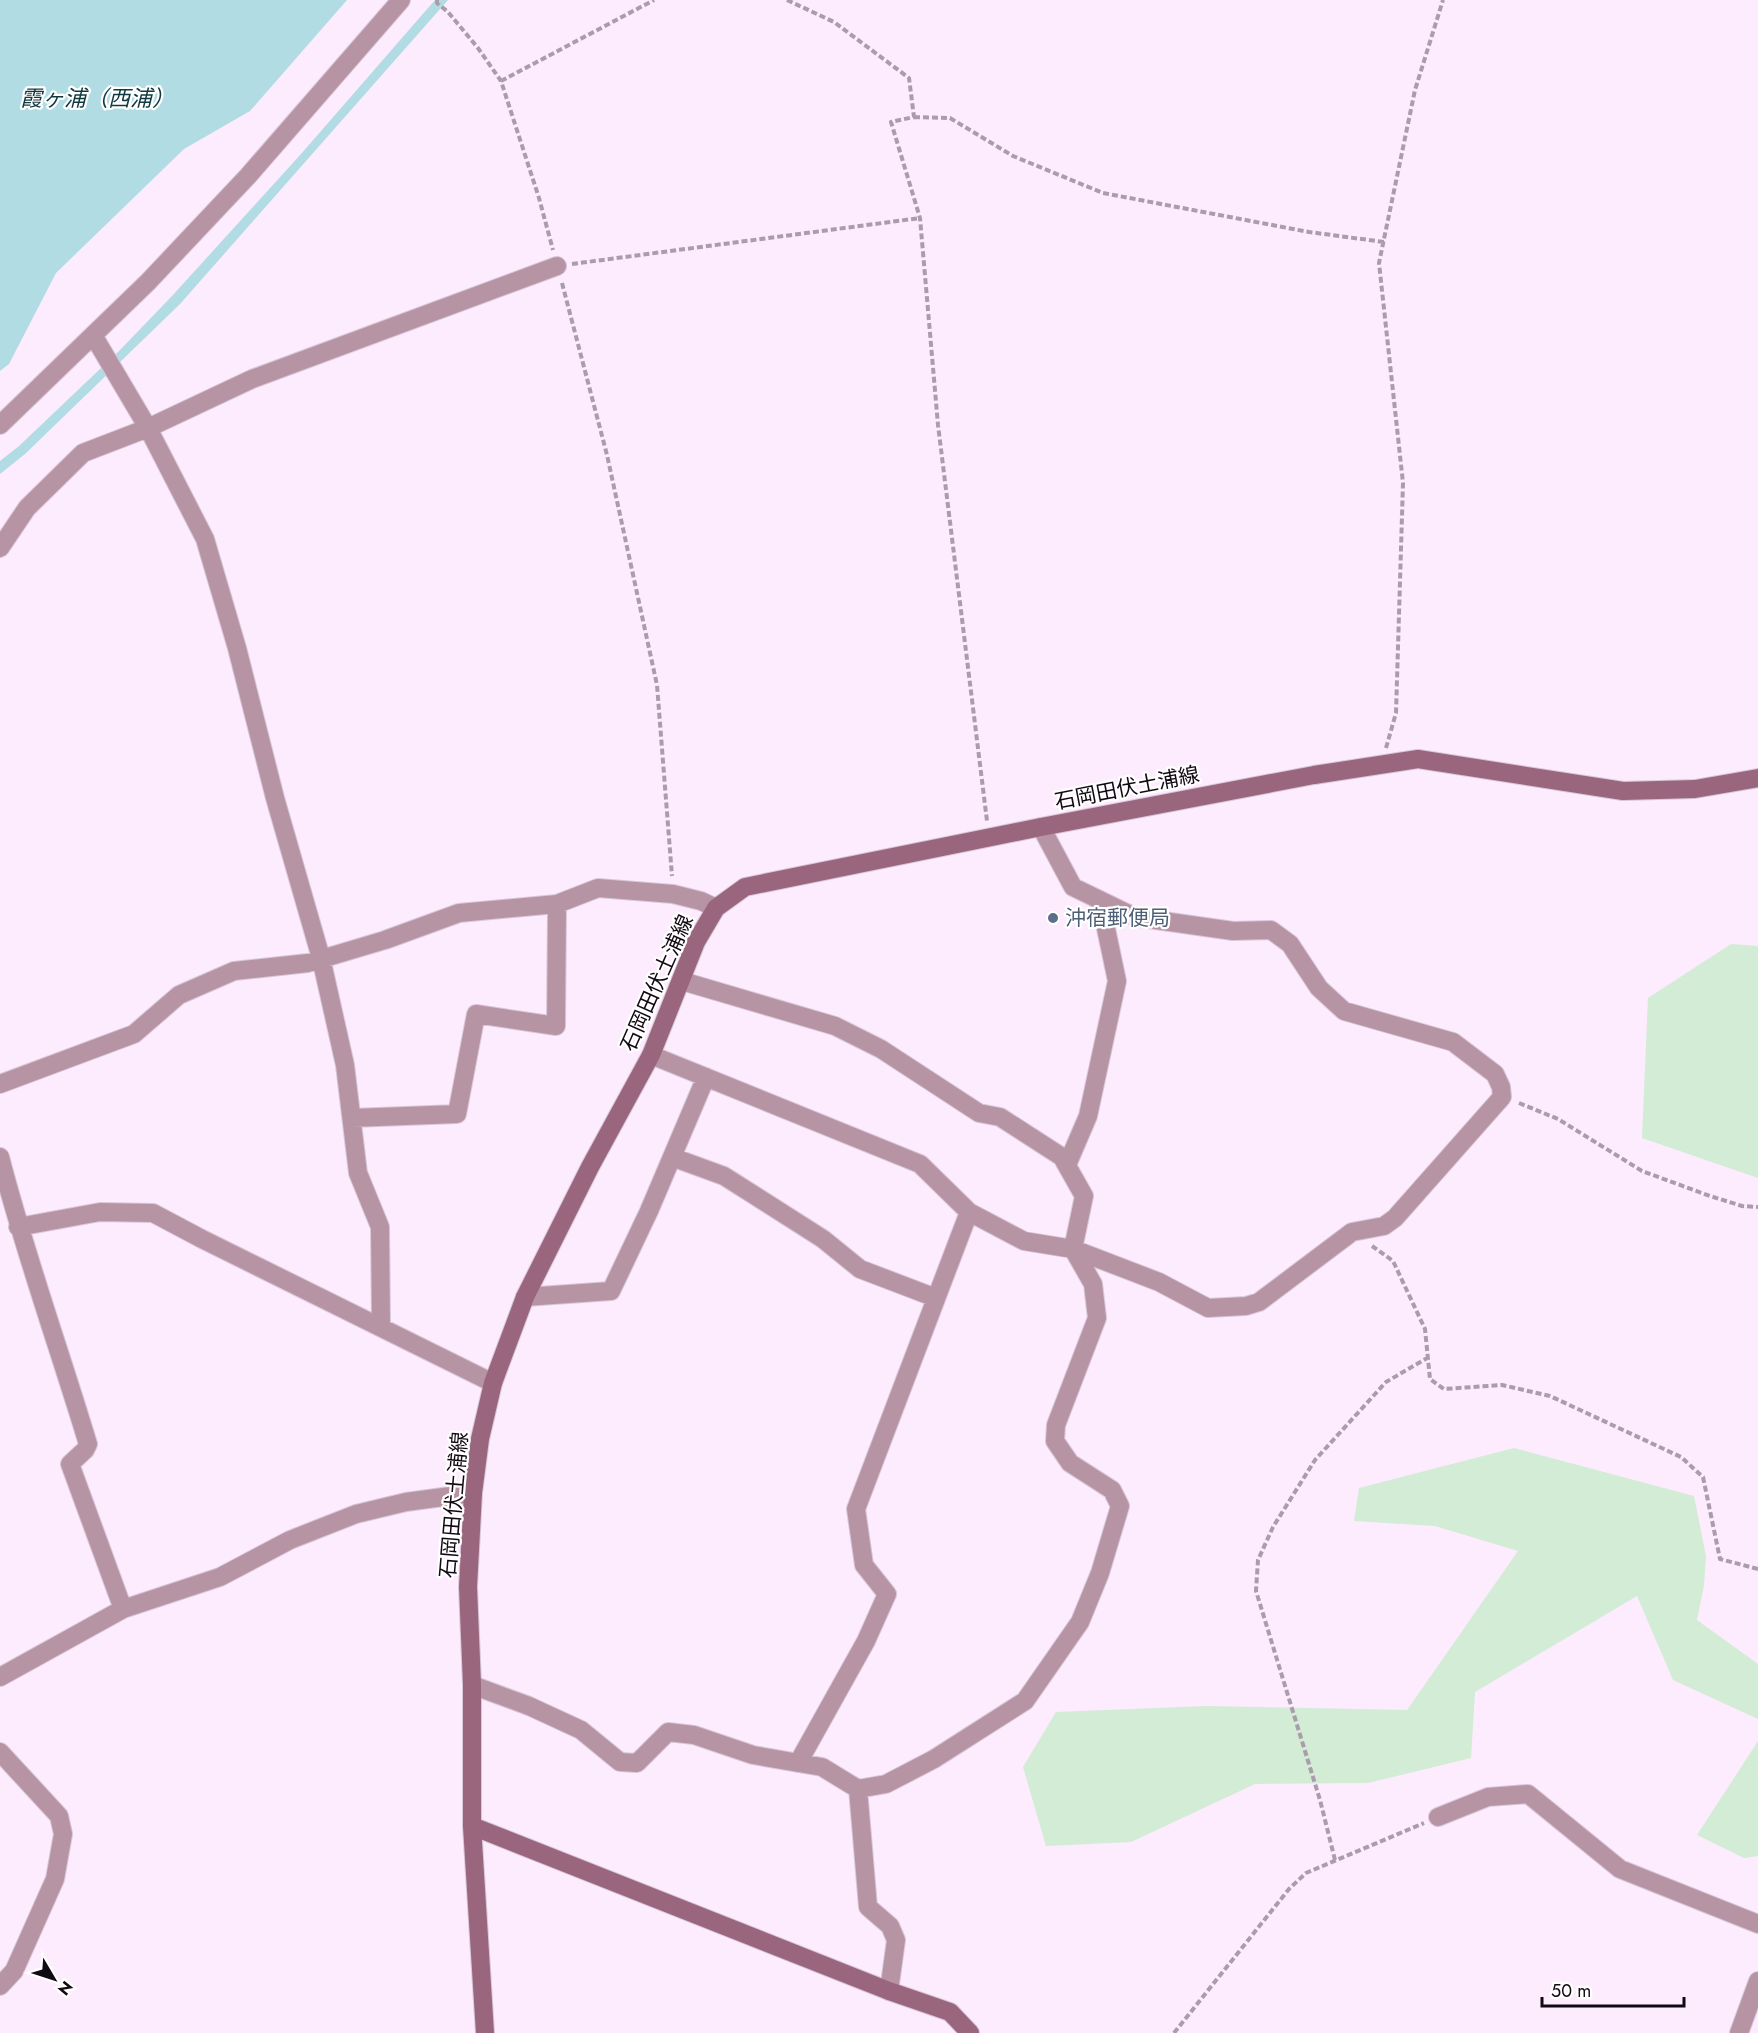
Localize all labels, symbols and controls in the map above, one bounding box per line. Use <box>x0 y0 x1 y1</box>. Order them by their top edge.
water label: 霞ヶ浦（西浦） <box>20 82 174 114</box>
street label: 石岡田伏土浦線 <box>1052 759 1202 817</box>
place label: 沖宿郵便局 <box>1065 903 1170 933</box>
street label: 石岡田伏土浦線 <box>613 910 701 1056</box>
marker: 沖宿郵便局 <box>1046 911 1060 925</box>
street label: 石岡田伏土浦線 <box>433 1430 475 1580</box>
north arrow <box>24 1949 84 2009</box>
scale bar <box>1542 1970 1684 2008</box>
text: N <box>52 1976 78 2000</box>
text: 50 m <box>1551 1978 1591 2004</box>

